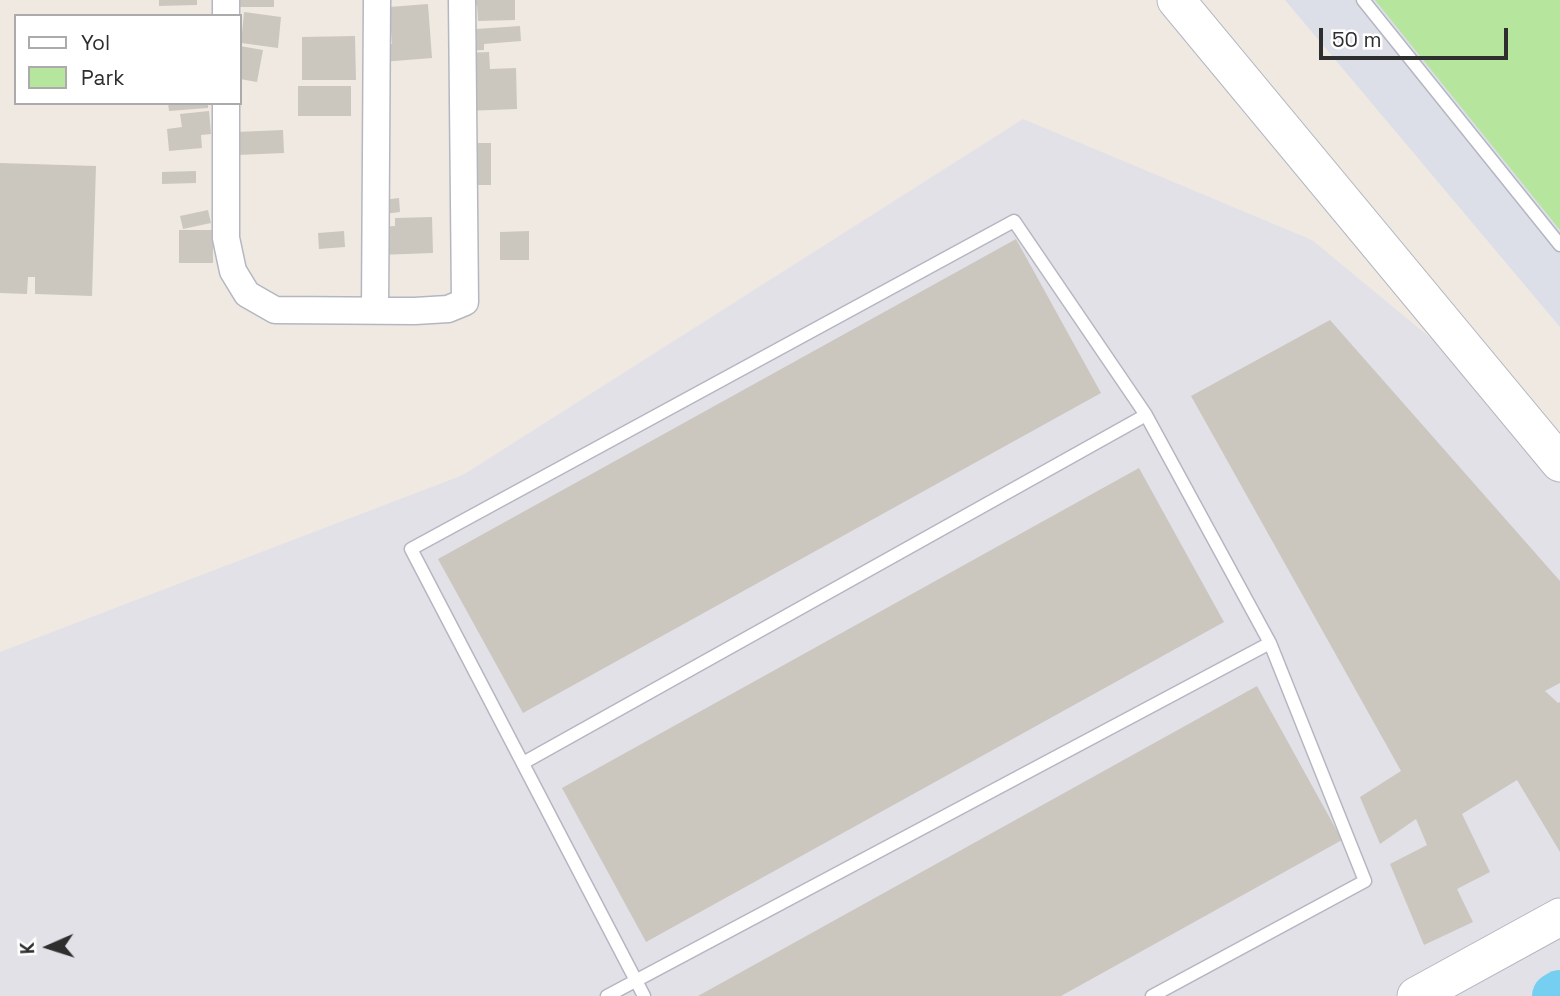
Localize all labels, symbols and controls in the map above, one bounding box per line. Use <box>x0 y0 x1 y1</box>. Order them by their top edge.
legend <box>14 14 242 105</box>
scale bar <box>1322 14 1511 58</box>
text: 50 m <box>1332 26 1382 53</box>
text: Yol <box>81 29 110 56</box>
text: Park <box>81 64 125 91</box>
north arrow <box>14 912 84 982</box>
text: K <box>15 942 40 955</box>

